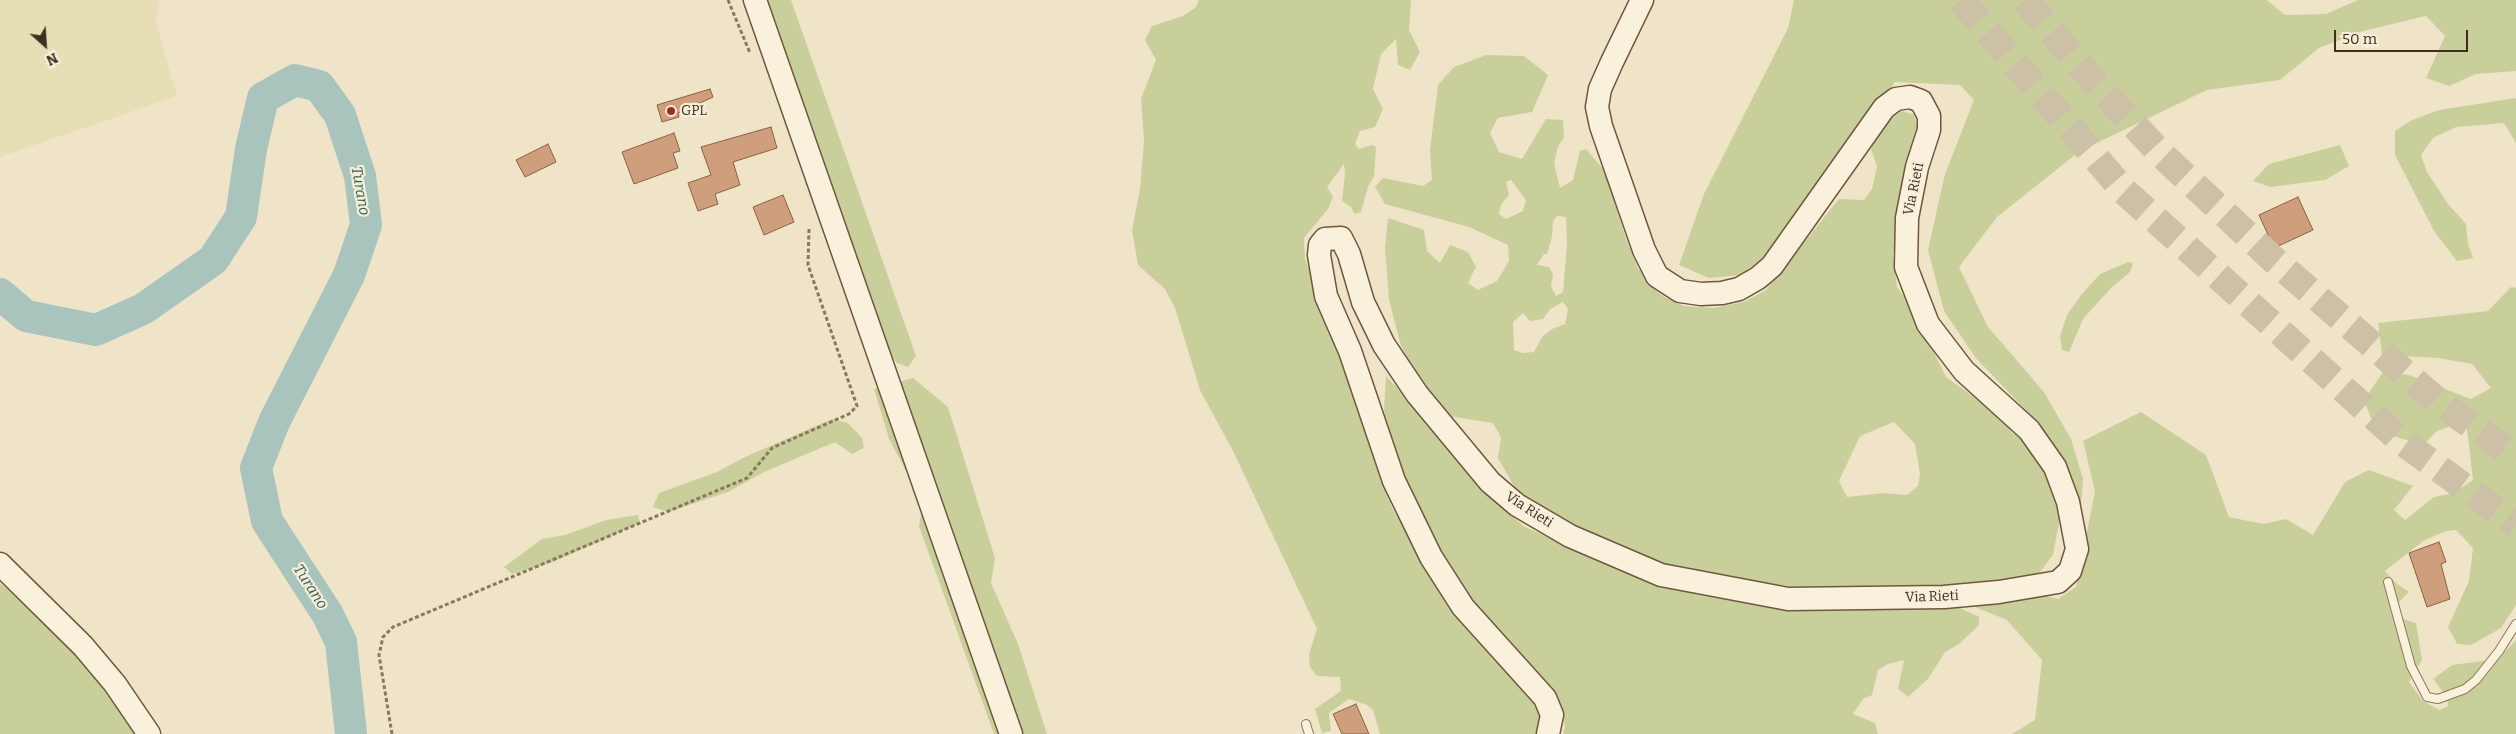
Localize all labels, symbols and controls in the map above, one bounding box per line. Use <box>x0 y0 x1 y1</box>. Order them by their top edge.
north arrow <box>20 20 70 70</box>
scale bar <box>2336 20 2470 52</box>
text: 50 m <box>2342 30 2377 48</box>
text: N <box>43 49 60 69</box>
place label: GPL <box>681 103 707 119</box>
marker: GPL <box>665 105 677 117</box>
street label: Via Rieti <box>1900 161 1928 217</box>
water label: Turano <box>347 165 373 217</box>
street label: Via Rieti <box>1502 488 1556 532</box>
water label: Turano <box>289 561 331 613</box>
street label: Via Rieti <box>1905 588 1959 606</box>

